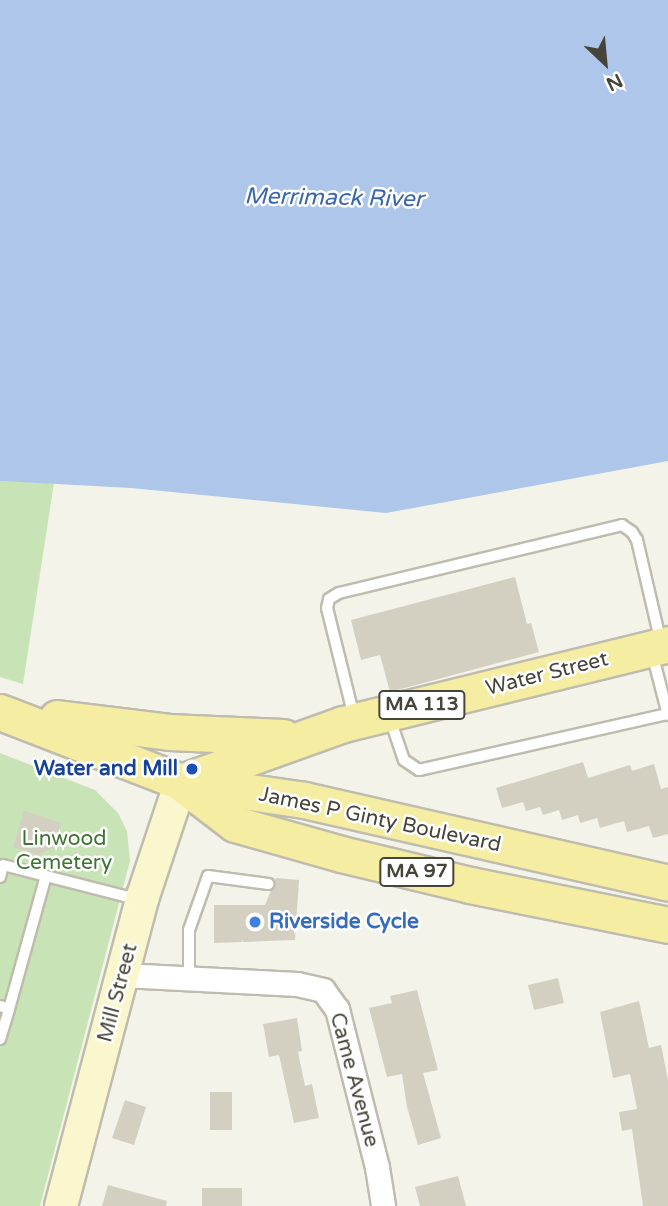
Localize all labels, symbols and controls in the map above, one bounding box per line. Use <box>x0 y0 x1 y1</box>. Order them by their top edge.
north arrow <box>570 28 640 98</box>
text: N <box>603 69 626 95</box>
water label: Merrimack River <box>244 183 424 213</box>
street label: Water Street <box>483 647 611 701</box>
road number: MA 113 <box>378 690 466 720</box>
place label: Water and Mill <box>34 756 178 782</box>
marker: Water and Mill <box>184 761 200 777</box>
street label: James P Ginty Boulevard <box>257 782 503 858</box>
park label: Linwood Cemetery <box>16 826 112 876</box>
road number: MA 97 <box>378 856 456 888</box>
place label: Riverside Cycle <box>269 909 419 935</box>
marker: Riverside Cycle <box>247 914 263 930</box>
street label: Mill Street <box>93 941 143 1045</box>
street label: Came Avenue <box>324 1010 384 1150</box>

